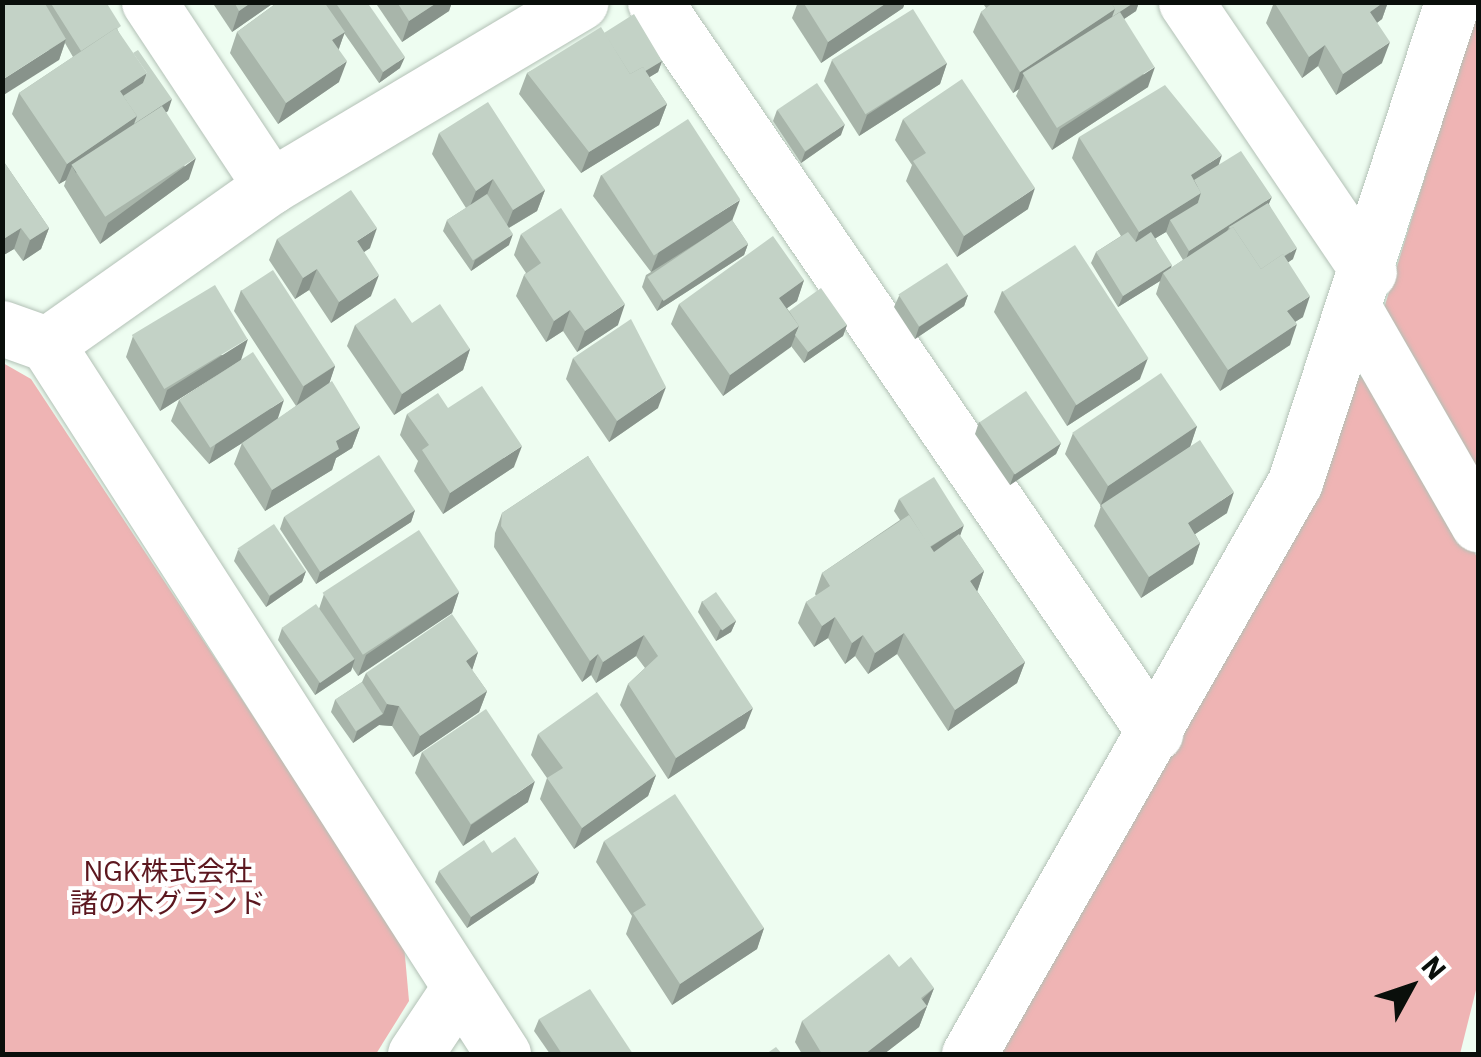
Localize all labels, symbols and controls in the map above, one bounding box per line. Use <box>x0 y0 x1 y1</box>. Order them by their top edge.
park label: NGK株式会社 諸の木グランド <box>70 854 266 920</box>
north arrow <box>1361 937 1461 1037</box>
text: N <box>1414 948 1455 987</box>

